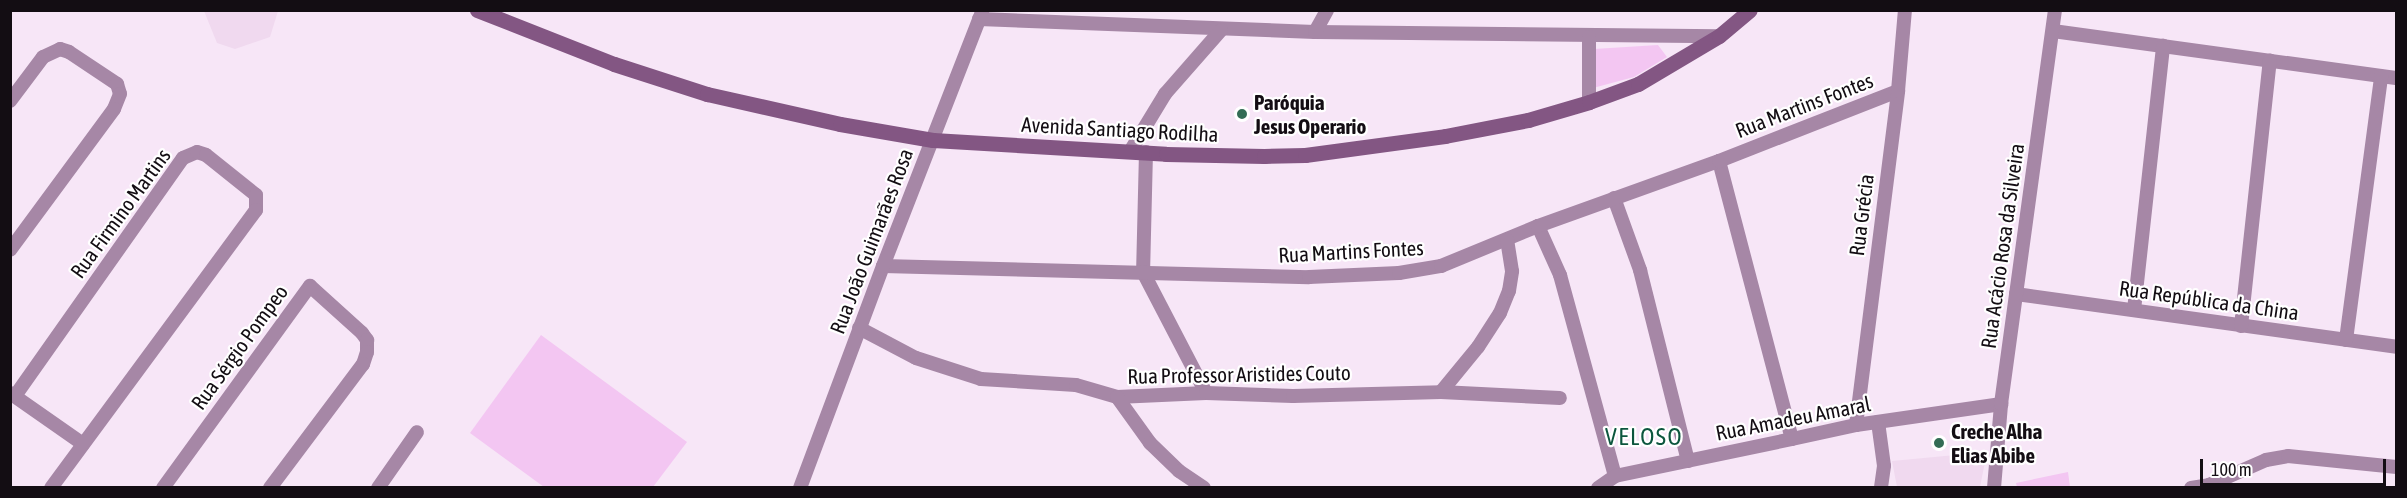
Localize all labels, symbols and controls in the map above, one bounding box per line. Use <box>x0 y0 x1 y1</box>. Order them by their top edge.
street label: Rua Martins Fontes <box>1732 67 1876 143</box>
place label: Paróquia Jesus Operario <box>1254 89 1366 139</box>
marker: Paróquia Jesus Operario <box>1235 107 1249 121</box>
street label: Avenida Santiago Rodilha <box>1021 111 1219 147</box>
street label: Rua Acácio Rosa da Silveira <box>1975 142 2029 350</box>
street label: Rua Firmino Martins <box>65 143 175 283</box>
street label: Rua João Guimarães Rosa <box>824 145 918 337</box>
street label: Rua Grécia <box>1843 173 1879 257</box>
street label: Rua Martins Fontes <box>1278 235 1424 267</box>
street label: Rua República da China <box>2118 275 2300 325</box>
street label: Rua Sérgio Pompeo <box>185 280 293 414</box>
street label: Rua Professor Aristides Couto <box>1127 359 1351 389</box>
street label: Rua Amadeu Amaral <box>1713 391 1873 445</box>
place label: Creche Alha Elias Abibe <box>1951 418 2042 468</box>
district label: VELOSO <box>1605 423 1683 451</box>
marker: Creche Alha Elias Abibe <box>1932 436 1946 450</box>
scale bar <box>2203 447 2389 485</box>
text: 100 m <box>2211 459 2252 480</box>

